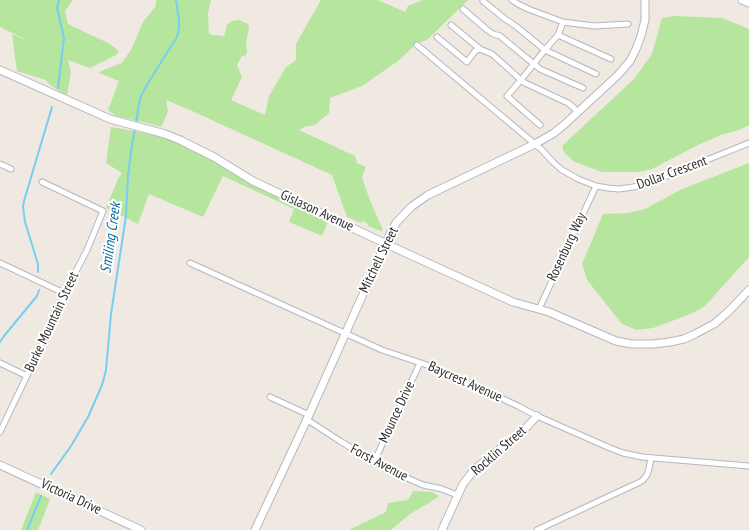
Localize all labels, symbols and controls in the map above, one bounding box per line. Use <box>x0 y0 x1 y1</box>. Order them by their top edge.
street label: Dollar Crescent <box>635 153 709 193</box>
street label: Gislason Avenue <box>278 187 356 235</box>
water label: Smiling Creek <box>97 201 125 275</box>
street label: Rosenburg Way <box>544 210 590 284</box>
street label: Mitchell Street <box>356 224 402 296</box>
street label: Burke Mountain Street <box>21 269 83 375</box>
street label: Baycrest Avenue <box>425 358 505 406</box>
street label: Mounce Drive <box>375 378 419 446</box>
street label: Rocklin Street <box>468 423 530 479</box>
street label: Forst Avenue <box>347 441 411 485</box>
street label: Victoria Drive <box>38 476 104 518</box>

